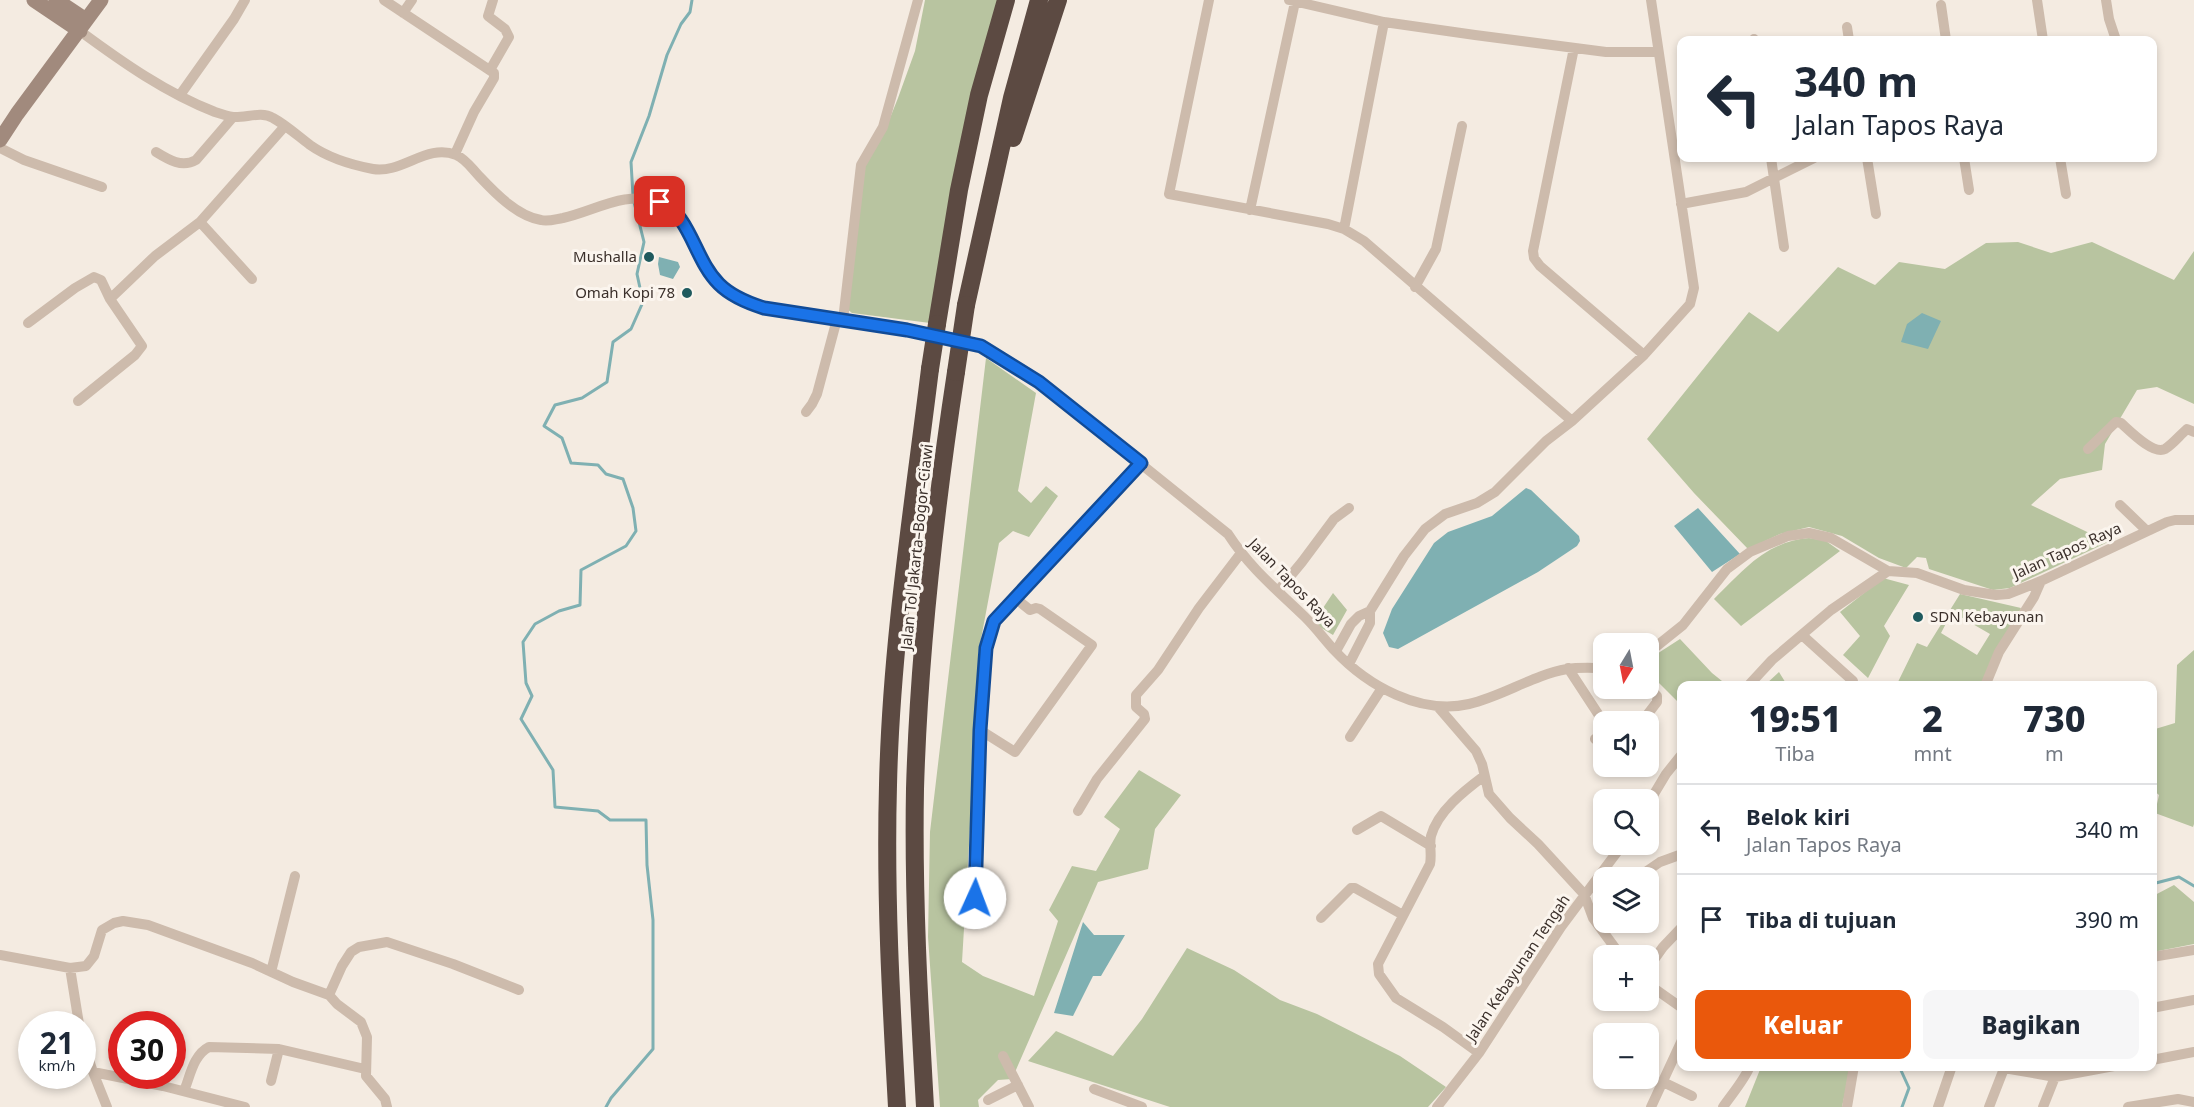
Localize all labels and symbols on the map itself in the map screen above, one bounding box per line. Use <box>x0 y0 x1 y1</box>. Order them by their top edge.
pin <box>634 176 685 227</box>
place label: Mushalla <box>573 246 637 266</box>
marker: Mushalla <box>642 250 656 264</box>
place label: Omah Kopi 78 <box>575 282 675 302</box>
marker: Omah Kopi 78 <box>680 286 694 300</box>
street label: Jalan Tol Jakarta–Bogor–Ciawi <box>895 443 937 653</box>
street label: Jalan Tapos Raya <box>2007 517 2124 584</box>
street label: Jalan Tapos Raya <box>1244 532 1340 631</box>
place label: SDN Kebayunan <box>1930 606 2044 626</box>
marker: SDN Kebayunan <box>1911 610 1925 624</box>
north arrow <box>1593 633 1659 699</box>
position arrow <box>943 866 1007 930</box>
street label: Jalan Kebayunan Tengah <box>1459 890 1574 1046</box>
speed limit sign: 30 <box>108 1011 186 1089</box>

